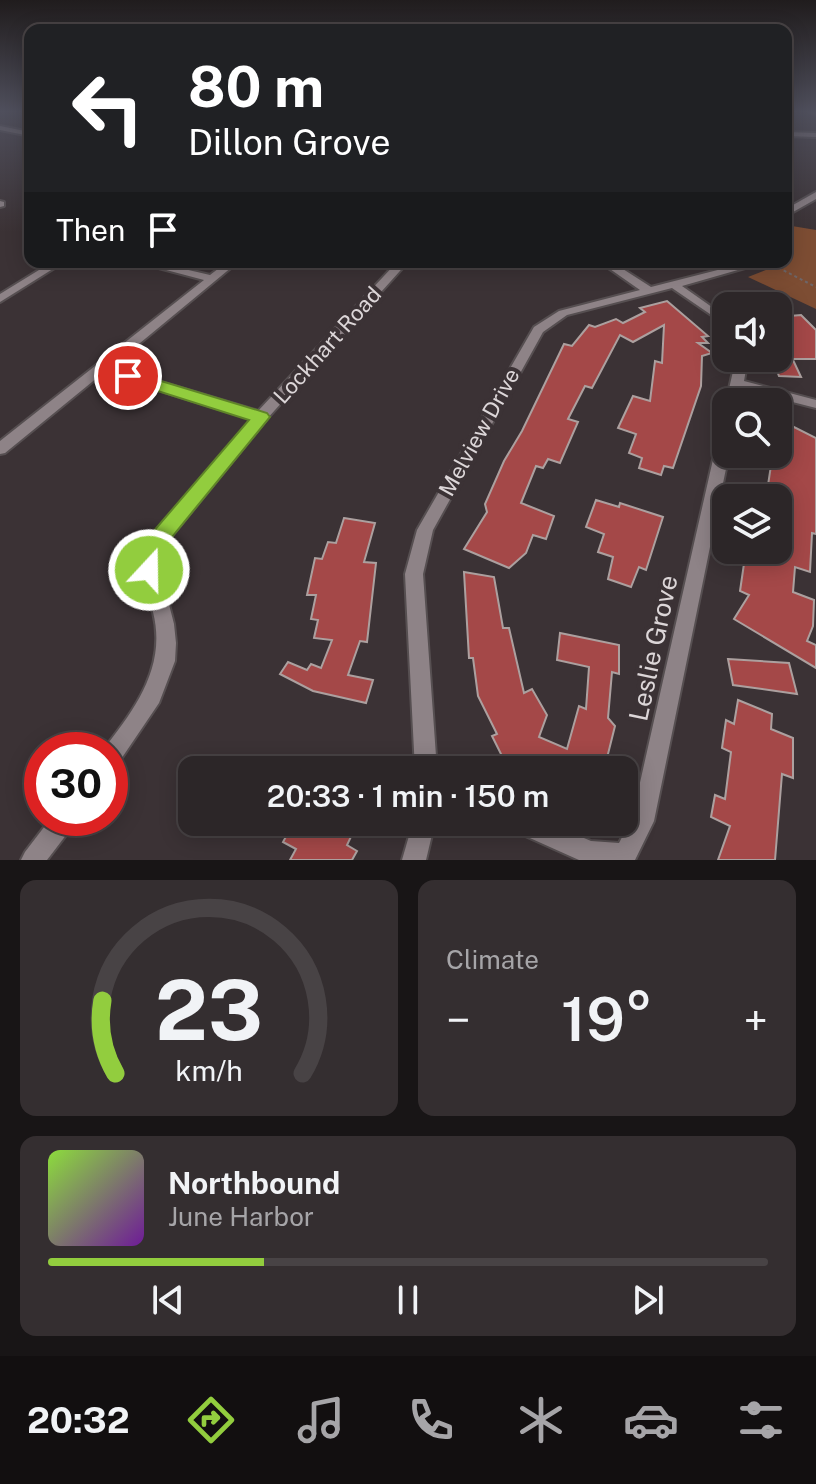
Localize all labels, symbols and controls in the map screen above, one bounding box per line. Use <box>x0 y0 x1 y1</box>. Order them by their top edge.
text: 80 m <box>188 54 324 120</box>
icon: left <box>56 56 160 160</box>
text: Dillon Grove <box>188 121 391 163</box>
icon: arrive <box>141 208 185 252</box>
text: Then <box>56 212 125 248</box>
street label: Lockhart Road <box>268 281 386 409</box>
map controls <box>712 292 792 564</box>
button: sound <box>712 292 792 372</box>
pin <box>94 342 162 410</box>
icon: arrive <box>106 354 150 398</box>
street label: Melview Drive <box>433 364 525 500</box>
button: search <box>712 388 792 468</box>
button: layers <box>712 484 792 564</box>
position arrow <box>107 528 191 612</box>
street label: Leslie Grove <box>622 572 684 724</box>
speed limit sign: 30 <box>24 732 128 836</box>
text: 20:33 · 1 min · 150 m <box>267 778 549 814</box>
text: Climate <box>446 944 539 975</box>
text: 23 <box>155 961 263 1059</box>
text: 19° <box>561 984 653 1055</box>
text: − <box>446 994 470 1046</box>
text: + <box>744 994 768 1046</box>
text: km/h <box>175 1054 243 1087</box>
text: Northbound <box>168 1165 340 1201</box>
text: June Harbor <box>168 1201 314 1232</box>
icon: previous <box>146 1278 190 1322</box>
icon: pause <box>386 1278 430 1322</box>
icon: next <box>626 1278 670 1322</box>
icon: directions <box>183 1392 239 1448</box>
icon: music <box>293 1392 349 1448</box>
icon: phone <box>403 1392 459 1448</box>
icon: climate <box>513 1392 569 1448</box>
icon: car <box>623 1392 679 1448</box>
icon: filters <box>733 1392 789 1448</box>
text: 20:32 <box>27 1399 130 1441</box>

